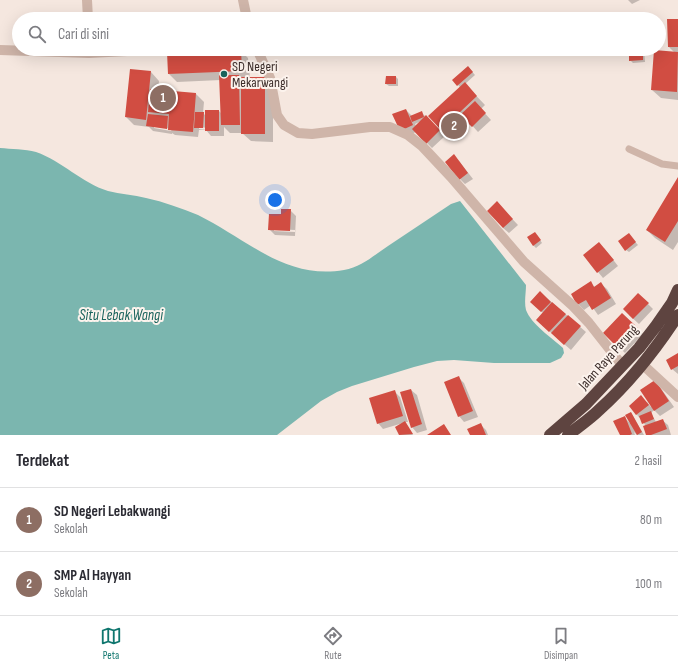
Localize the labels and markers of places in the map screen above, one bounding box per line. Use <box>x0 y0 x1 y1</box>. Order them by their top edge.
place label: SD Negeri Mekarwangi <box>232 58 288 91</box>
marker: SD Negeri Mekarwangi <box>219 69 229 79</box>
pin: 1 <box>150 83 176 113</box>
pin: 2 <box>441 111 467 141</box>

